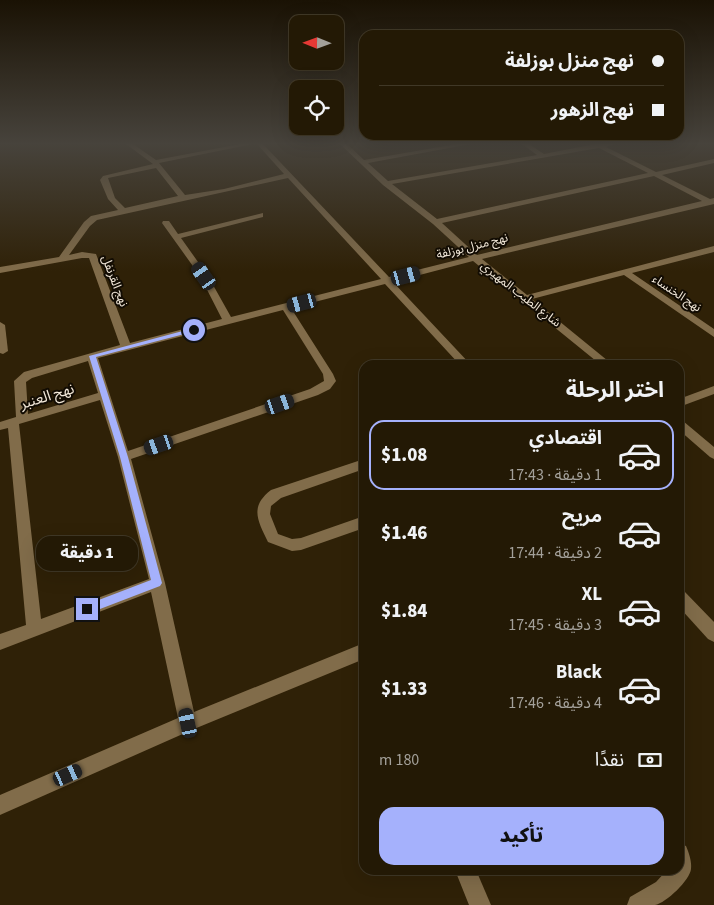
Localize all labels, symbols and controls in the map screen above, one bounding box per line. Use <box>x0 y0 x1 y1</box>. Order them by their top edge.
north arrow <box>289 15 344 70</box>
map controls <box>289 15 344 135</box>
text: نهج منزل بوزلفة <box>505 48 634 75</box>
button: locate <box>289 80 344 135</box>
text: نهج الزهور <box>551 97 634 124</box>
street label: نهج منزل بوزلفة <box>435 229 510 264</box>
street label: نهج القرنفل <box>97 253 132 309</box>
street label: شارع الطيب المهيري <box>477 258 564 332</box>
car <box>189 259 218 293</box>
car <box>389 265 422 287</box>
street label: نهج الخنساء <box>649 271 705 316</box>
car <box>285 292 318 314</box>
route start <box>183 319 205 341</box>
text: اختر الرحلة <box>566 374 664 406</box>
street label: نهج العنبر <box>16 378 77 416</box>
car <box>263 392 296 416</box>
text: اقتصادي <box>529 425 602 452</box>
car <box>142 433 175 457</box>
icon: car <box>617 433 662 478</box>
text: $1.08 <box>381 442 427 469</box>
text: 1 دقيقة · 17:43 <box>508 464 602 486</box>
text: مريح <box>562 503 602 530</box>
icon: car <box>617 511 662 556</box>
text: $1.46 <box>381 520 427 547</box>
callout: 1 دقيقة <box>36 536 138 572</box>
text: 1 دقيقة <box>60 542 114 564</box>
text: 2 دقيقة · 17:44 <box>508 542 602 564</box>
text: XL <box>581 581 602 608</box>
icon: car <box>617 589 662 634</box>
route end <box>76 598 98 620</box>
text: $1.84 <box>381 598 427 625</box>
text: 3 دقيقة · 17:45 <box>508 614 602 636</box>
text: Black <box>556 659 602 686</box>
icon: car <box>617 667 662 712</box>
text: $1.33 <box>381 676 427 703</box>
text: 4 دقيقة · 17:46 <box>508 692 602 714</box>
car <box>177 707 198 739</box>
icon: cash <box>636 746 664 774</box>
text: نقدًا <box>595 747 624 774</box>
text: 180 m <box>379 749 419 771</box>
car <box>51 762 84 788</box>
button: تأكيد <box>379 807 664 865</box>

